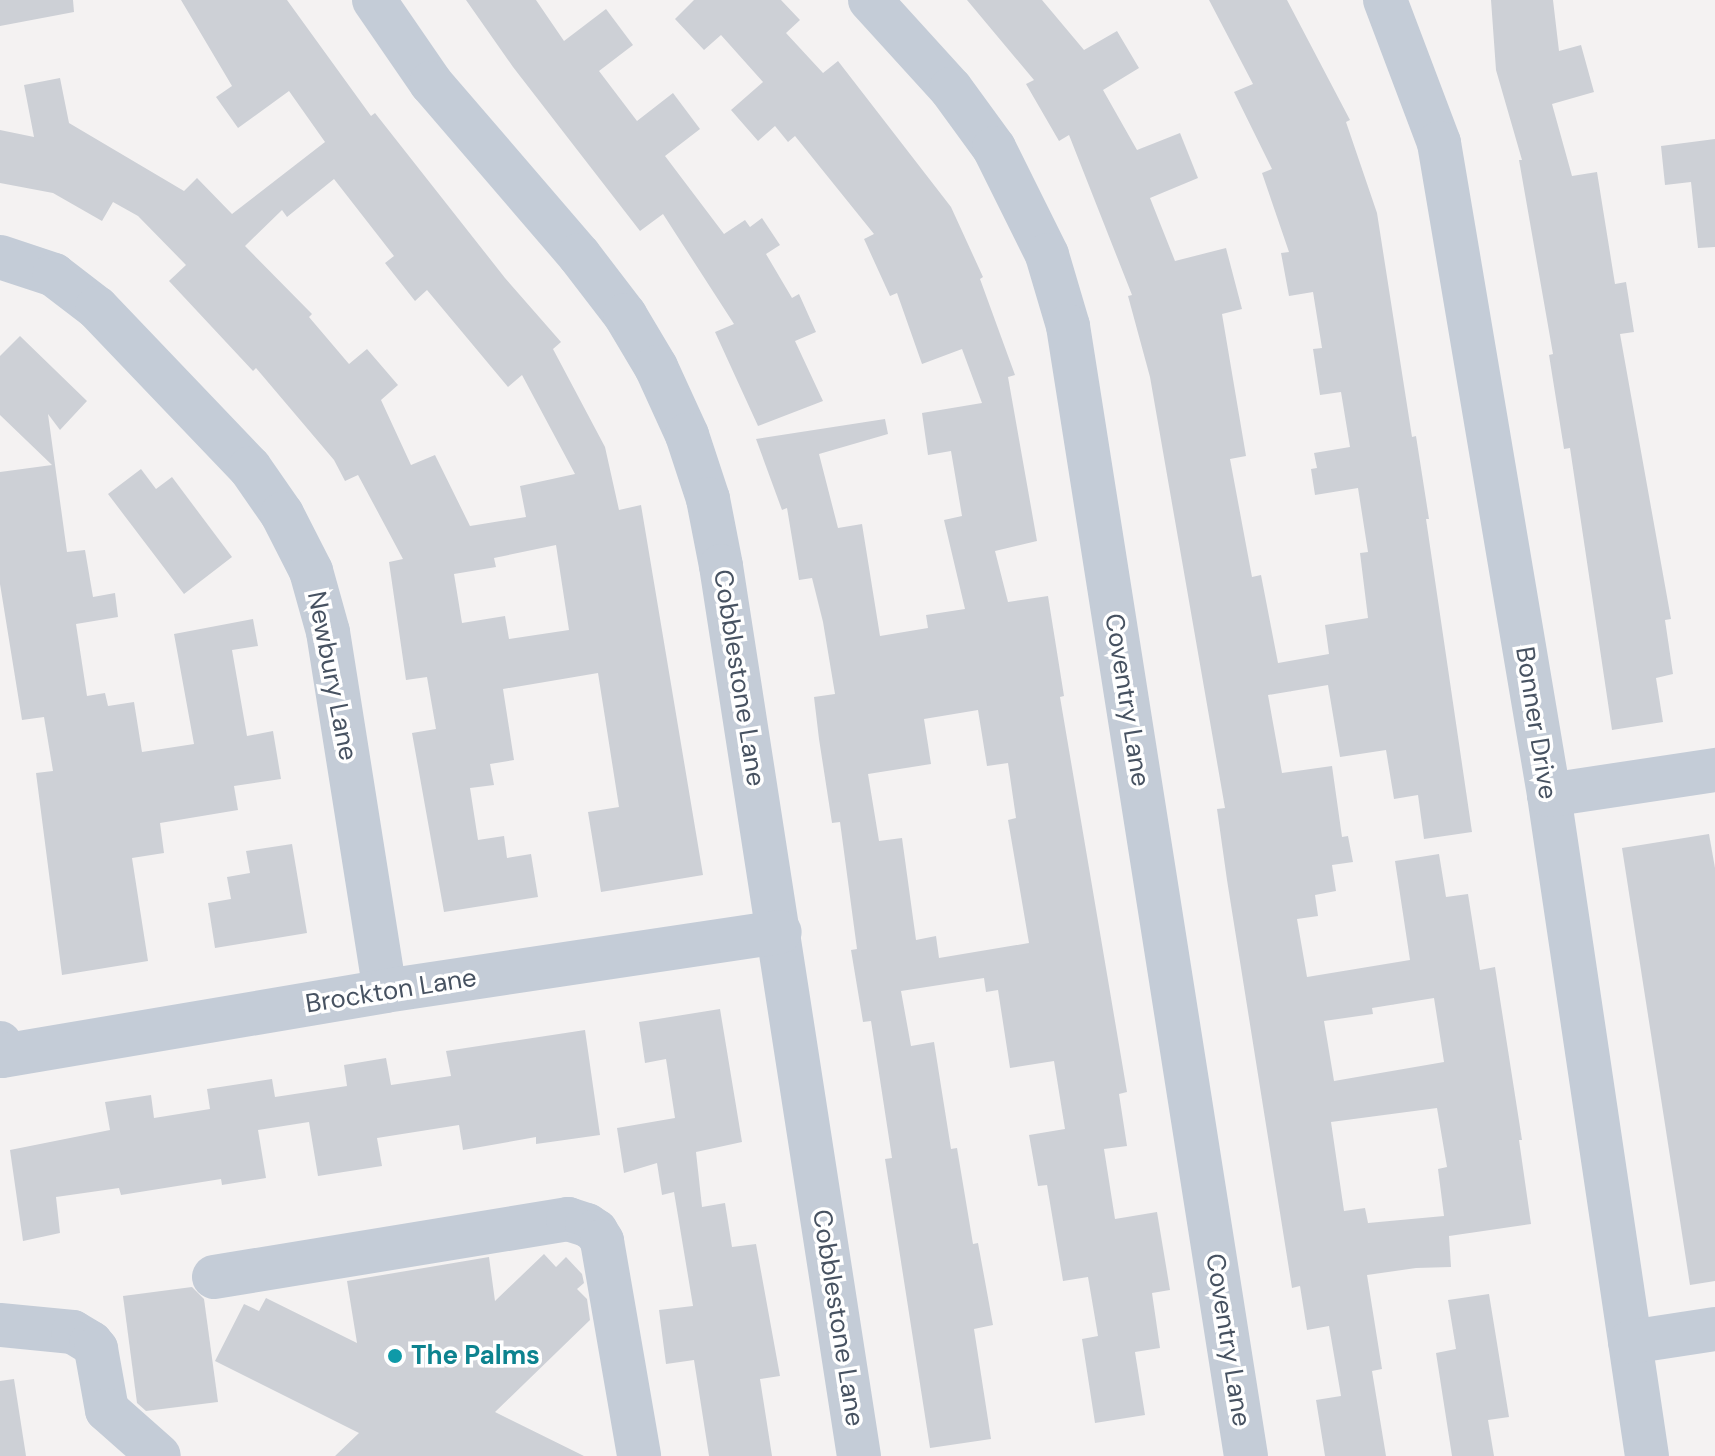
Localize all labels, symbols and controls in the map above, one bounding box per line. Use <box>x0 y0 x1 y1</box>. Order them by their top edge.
street label: Cobblestone Lane <box>706 567 772 789</box>
street label: Newbury Lane <box>300 589 364 763</box>
street label: Coventry Lane <box>1098 611 1156 789</box>
street label: Bonner Drive <box>1509 645 1563 801</box>
street label: Brockton Lane <box>303 962 479 1020</box>
street label: Cobblestone Lane <box>805 1207 871 1429</box>
street label: Coventry Lane <box>1199 1251 1257 1429</box>
place label: The Palms <box>411 1340 540 1372</box>
marker: The Palms <box>386 1347 404 1365</box>

